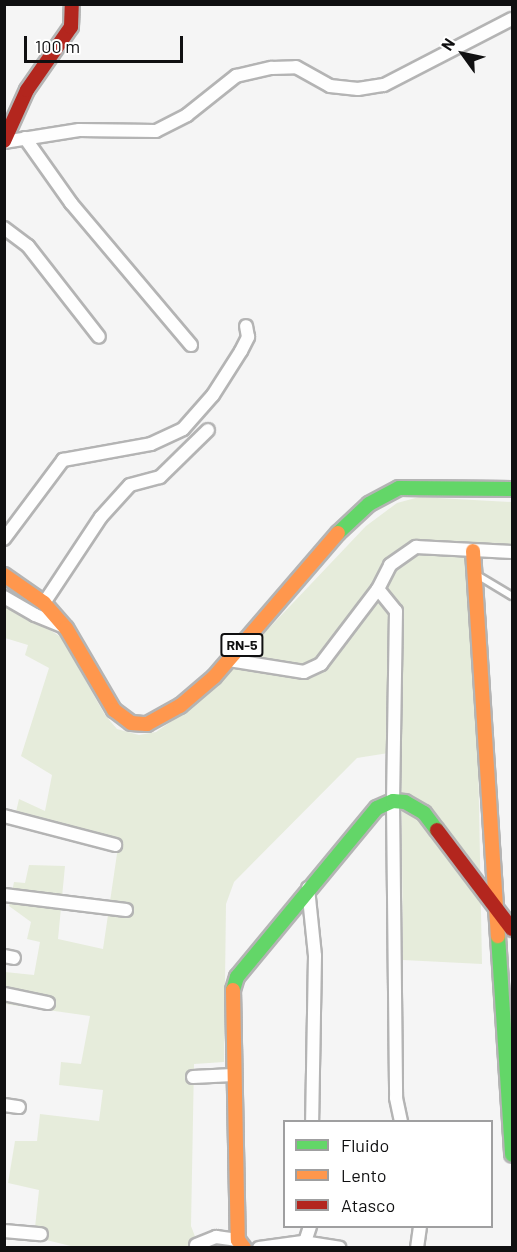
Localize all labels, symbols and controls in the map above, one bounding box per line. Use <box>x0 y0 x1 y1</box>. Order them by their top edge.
scale bar <box>27 24 186 62</box>
north arrow <box>433 24 493 84</box>
text: N <box>437 34 458 54</box>
text: 100 m <box>35 35 80 57</box>
road number: RN-5 <box>220 634 264 656</box>
legend <box>283 1120 493 1228</box>
text: Fluido <box>341 1134 389 1156</box>
text: Lento <box>341 1164 387 1186</box>
text: Atasco <box>341 1194 395 1216</box>

